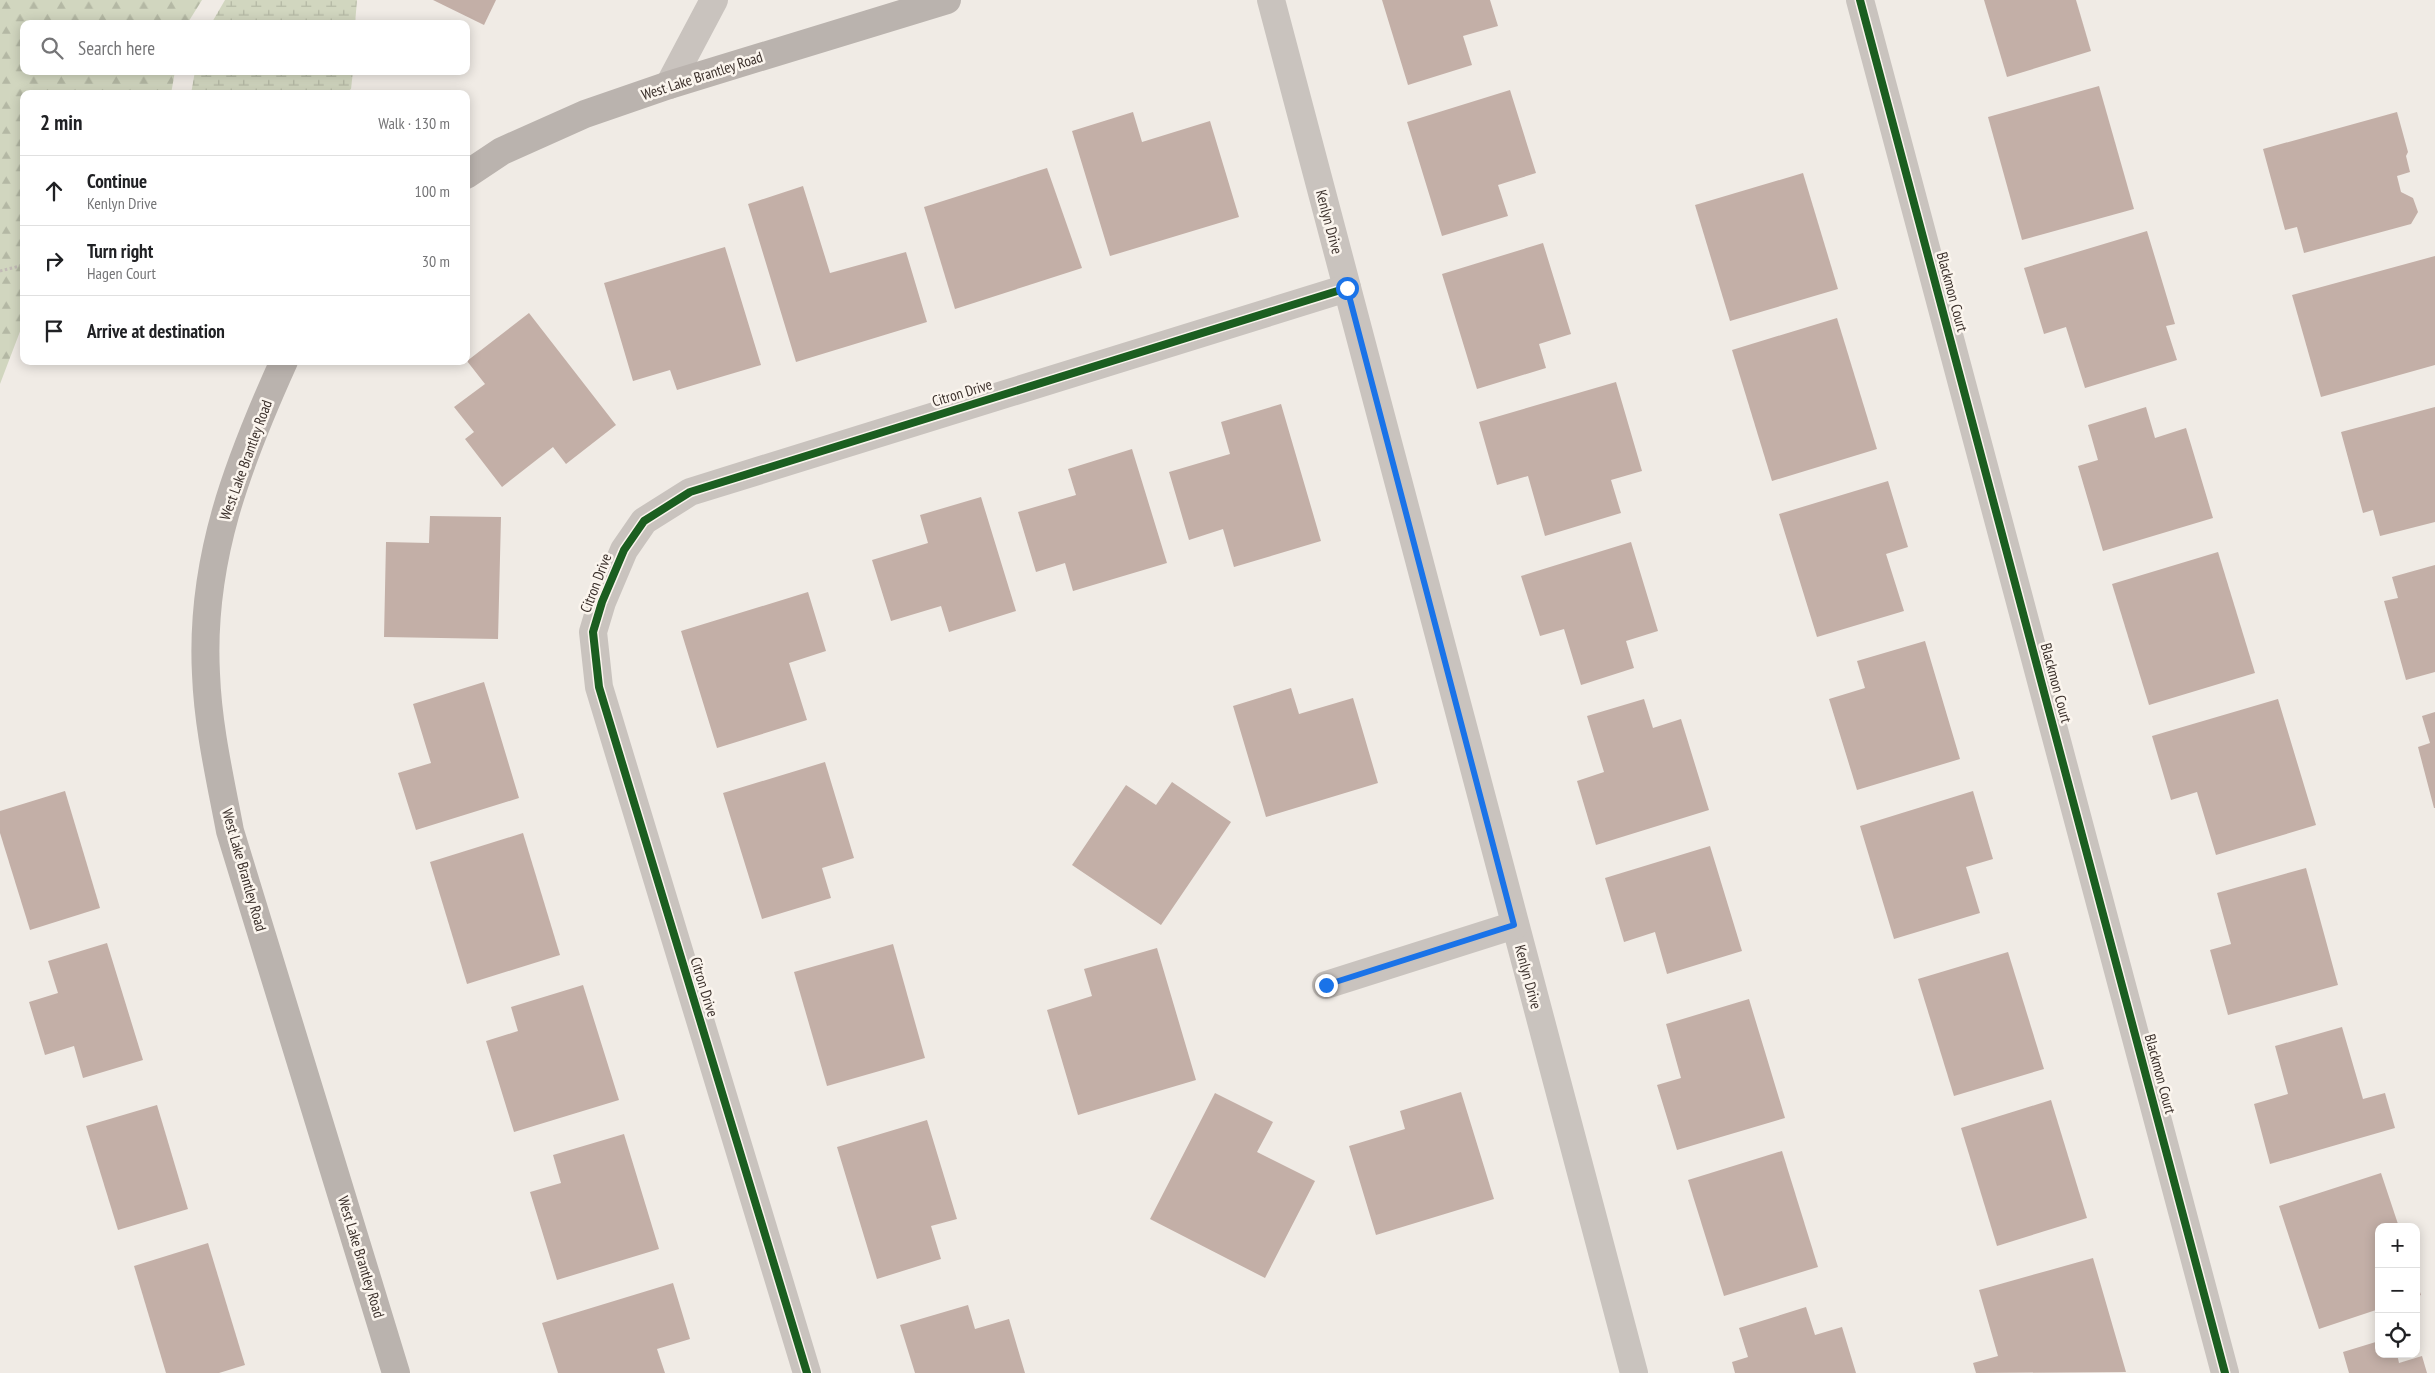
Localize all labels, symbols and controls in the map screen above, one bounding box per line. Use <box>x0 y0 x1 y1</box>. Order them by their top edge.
search box <box>20 20 470 75</box>
icon: search <box>38 34 66 62</box>
text: Search here <box>78 36 155 60</box>
street label: West Lake Brantley Road <box>639 47 765 104</box>
text: 2 min <box>40 109 82 136</box>
text: Walk · 130 m <box>378 113 450 133</box>
text: Continue <box>87 169 147 193</box>
icon: ahead <box>40 177 68 205</box>
text: 100 m <box>415 181 450 201</box>
street label: Kenlyn Drive <box>1312 188 1347 256</box>
text: Kenlyn Drive <box>87 193 157 213</box>
text: Turn right <box>87 239 153 263</box>
icon: right <box>40 247 68 275</box>
street label: Blackmon Court <box>1933 250 1972 334</box>
text: 30 m <box>422 251 450 271</box>
text: Hagen Court <box>87 263 156 283</box>
route start <box>1336 277 1359 300</box>
icon: arrive <box>40 317 68 345</box>
text: Arrive at destination <box>87 319 225 343</box>
street label: Citron Drive <box>929 374 994 411</box>
street label: West Lake Brantley Road <box>215 397 276 522</box>
street label: Citron Drive <box>576 551 615 615</box>
street label: Blackmon Court <box>2037 641 2076 725</box>
street label: West Lake Brantley Road <box>218 806 271 933</box>
street label: Kenlyn Drive <box>1511 943 1546 1011</box>
street label: Citron Drive <box>686 954 723 1019</box>
route end <box>1315 974 1338 997</box>
street label: Blackmon Court <box>2141 1032 2180 1116</box>
street label: West Lake Brantley Road <box>334 1194 389 1320</box>
map controls <box>2375 1223 2420 1358</box>
button: + <box>2375 1223 2420 1268</box>
button: − <box>2375 1268 2420 1313</box>
button: locate <box>2375 1313 2420 1358</box>

